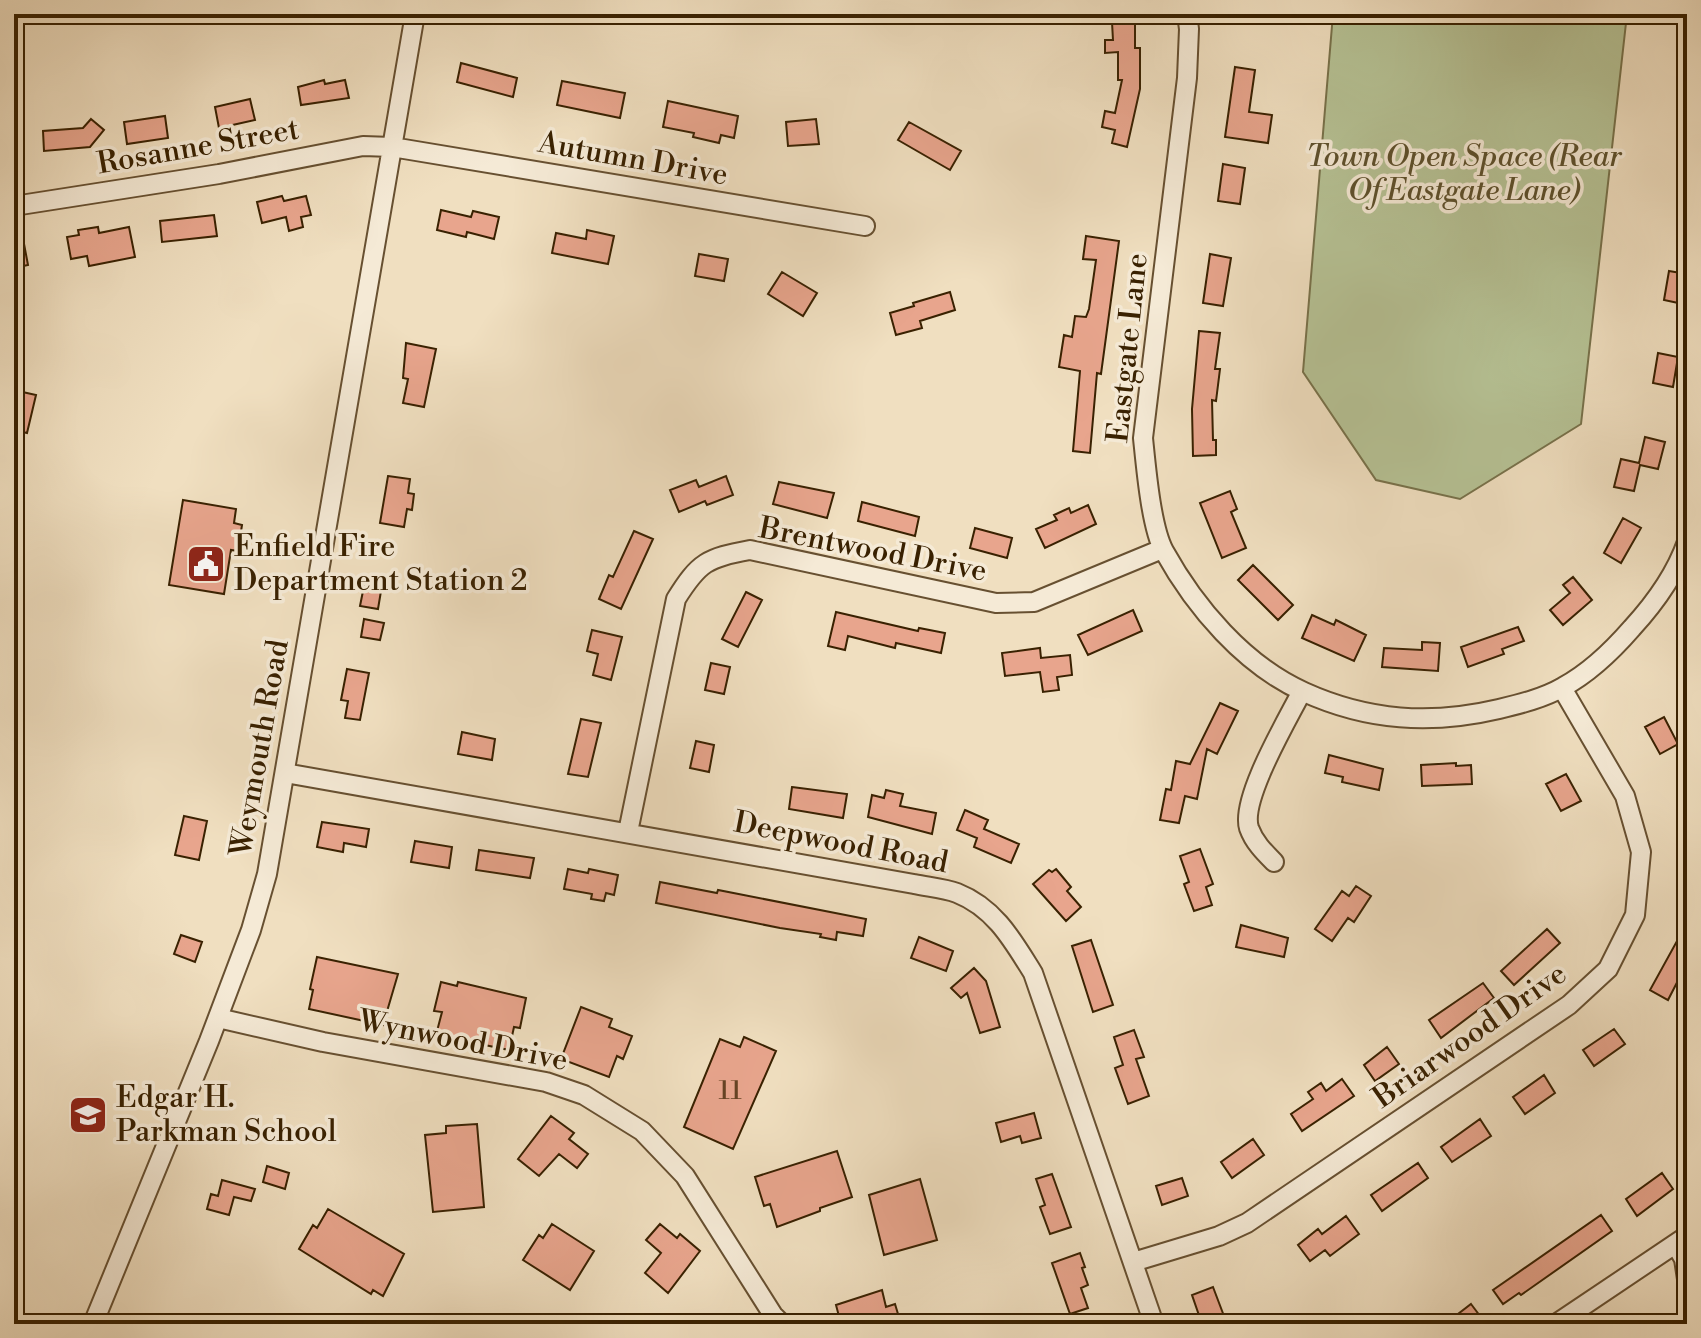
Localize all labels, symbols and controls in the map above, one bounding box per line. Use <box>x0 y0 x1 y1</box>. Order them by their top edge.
street label: Rosanne Street <box>94 110 302 183</box>
street label: Autumn Drive <box>534 123 731 194</box>
park label: Town Open Space (Rear Of Eastgate Lane) <box>1306 138 1623 210</box>
street label: Eastgate Lane <box>1099 251 1157 445</box>
street label: Brentwood Drive <box>755 509 990 591</box>
place label: Enfield Fire Department Station 2 <box>234 528 528 600</box>
public building icon: Enfield Fire Department Station 2 <box>185 543 227 585</box>
street label: Weymouth Road <box>222 636 298 860</box>
street label: Deepwood Road <box>731 804 951 882</box>
street label: Briarwood Drive <box>1365 955 1574 1117</box>
street label: Wynwood Drive <box>354 1002 571 1080</box>
house number: 11 <box>718 1075 742 1107</box>
place label: Edgar H. Parkman School <box>116 1079 337 1151</box>
school or university icon: Edgar H. Parkman School <box>67 1094 109 1136</box>

